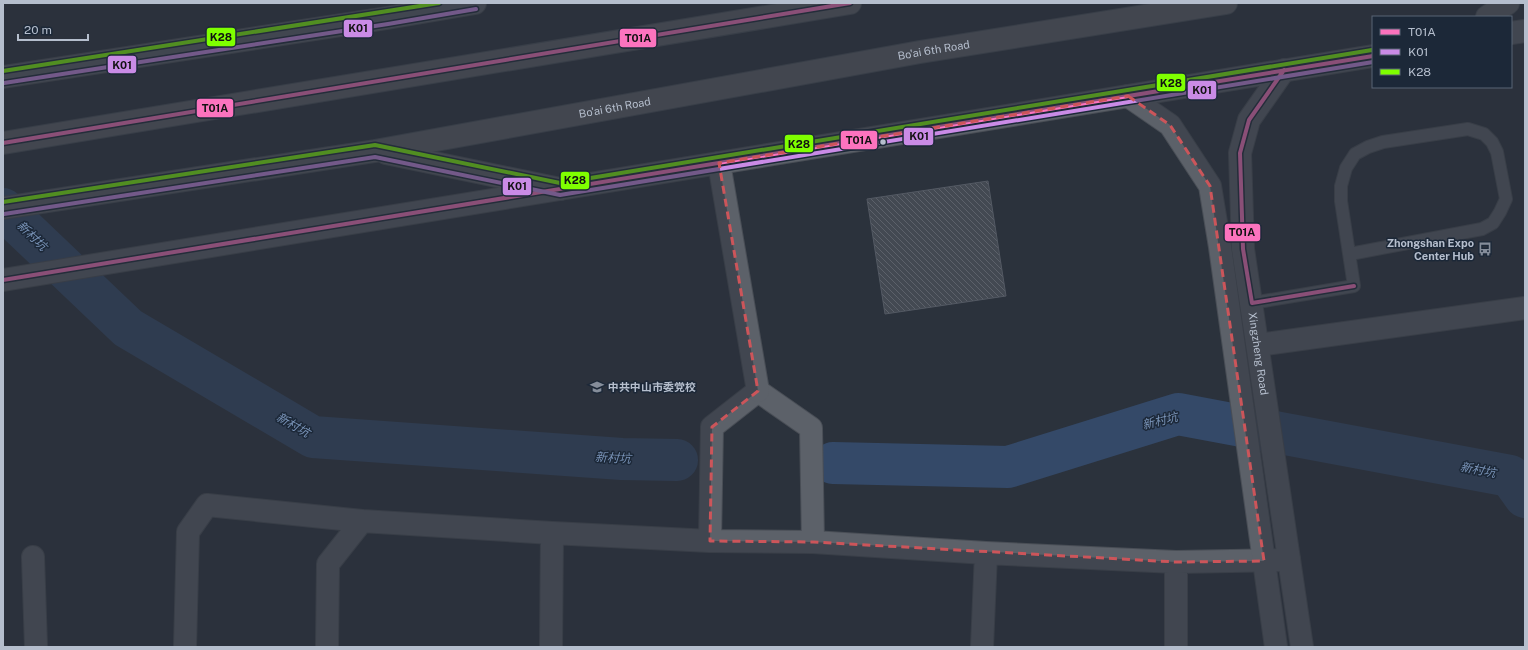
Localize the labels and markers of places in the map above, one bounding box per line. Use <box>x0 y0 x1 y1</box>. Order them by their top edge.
unlabelled marker <box>878 137 888 147</box>
place label: Zhongshan Expo Center Hub <box>1387 237 1474 262</box>
bus stop icon: Zhongshan Expo Center Hub <box>1477 241 1493 257</box>
school or university icon: 中共中山市委党校 <box>589 379 605 395</box>
place label: 中共中山市委党校 <box>608 381 696 393</box>

